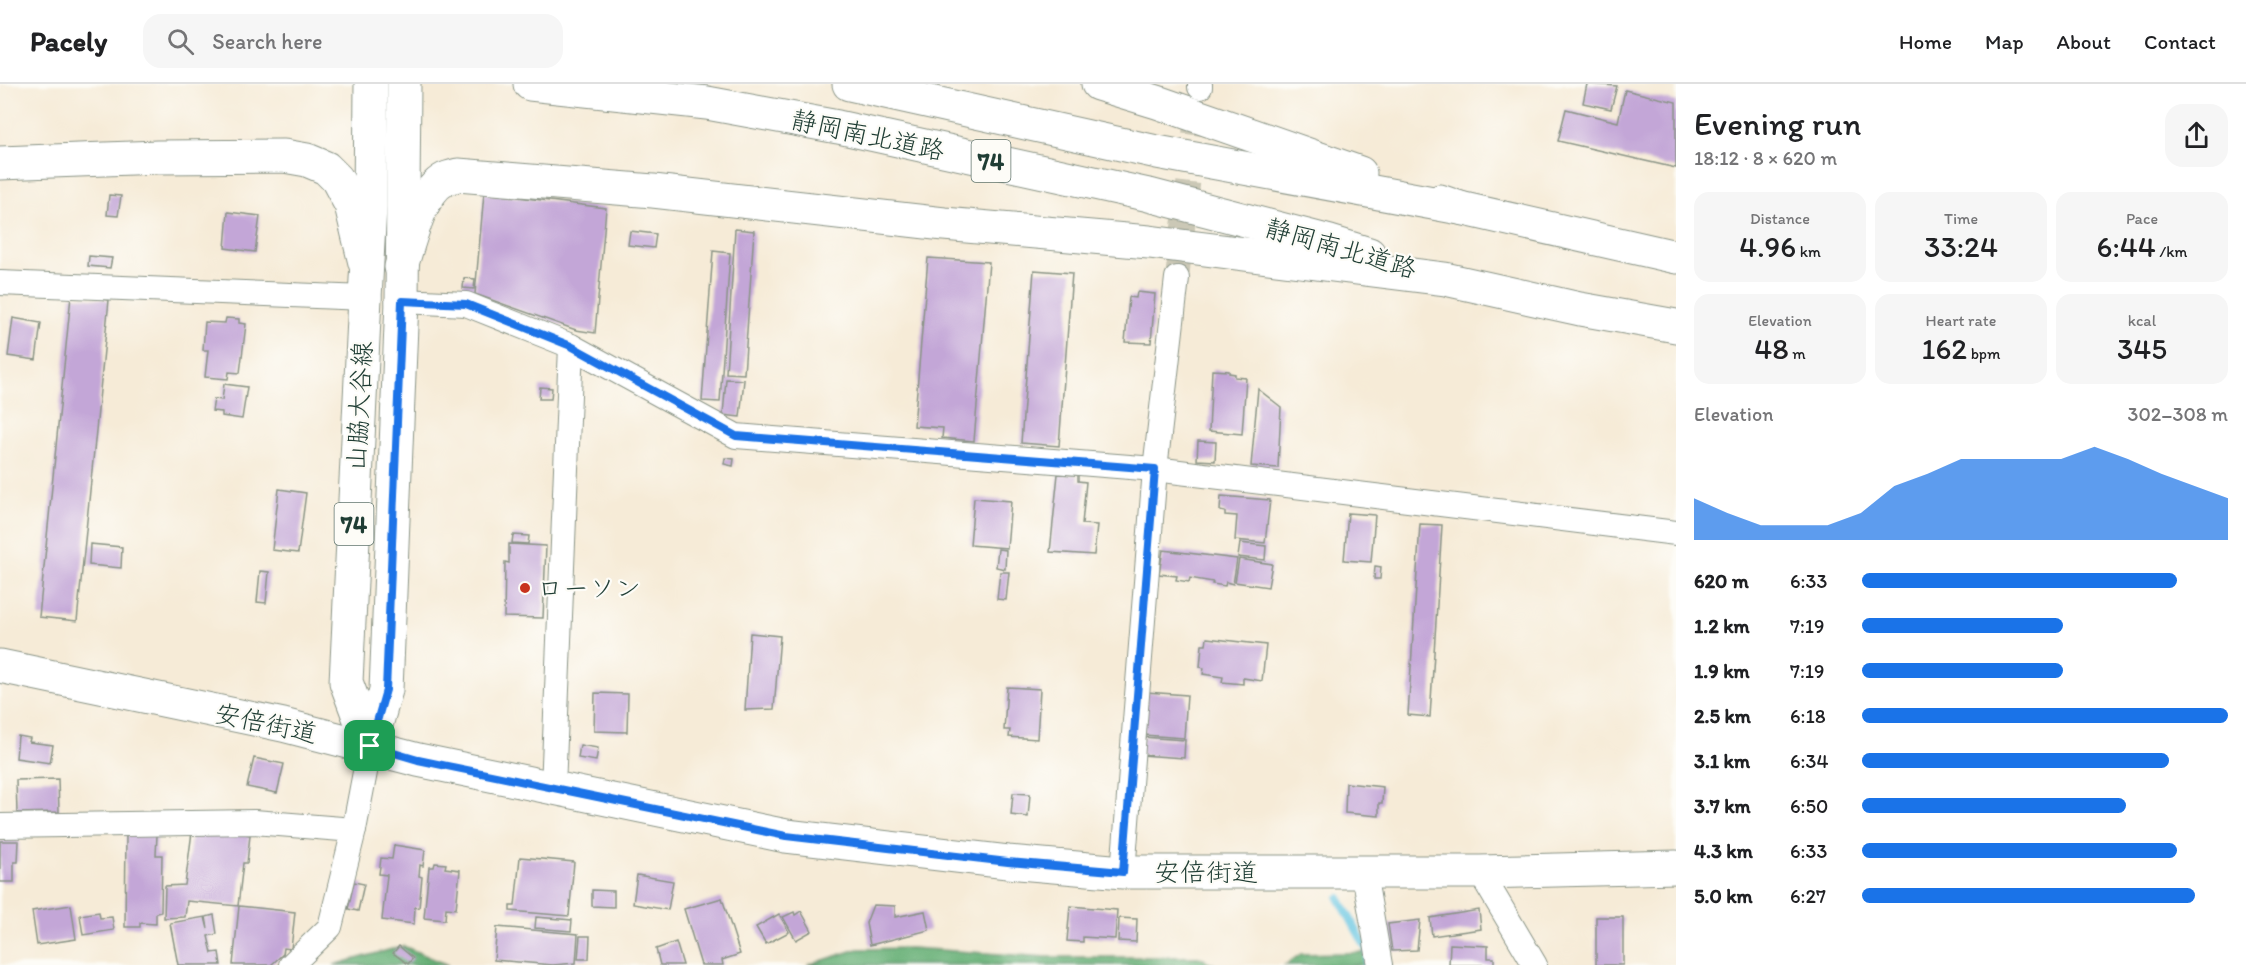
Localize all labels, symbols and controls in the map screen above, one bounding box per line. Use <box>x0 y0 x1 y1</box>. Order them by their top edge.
search box <box>143 14 563 68</box>
text: Pacely <box>30 24 107 58</box>
icon: search <box>164 25 197 58</box>
text: Search here <box>212 28 323 55</box>
text: Home <box>1899 29 1952 54</box>
text: Map <box>1985 29 2024 54</box>
text: About <box>2057 29 2111 54</box>
text: Contact <box>2144 29 2216 54</box>
street label: 静岡南北道路 <box>788 103 948 167</box>
text: Evening run <box>1694 104 1861 143</box>
button: share <box>2165 104 2228 167</box>
road number: 74 <box>972 140 1010 182</box>
text: 18:12 · 8 × 620 m <box>1694 146 1837 170</box>
text: Distance <box>1750 209 1810 228</box>
text: Time <box>1944 209 1978 228</box>
text: Pace <box>2126 209 2158 228</box>
street label: 静岡南北道路 <box>1262 211 1420 285</box>
text: 4.96 <box>1739 228 1796 265</box>
text: 33:24 <box>1924 228 1998 265</box>
text: 6:44 <box>2097 228 2156 265</box>
text: km <box>1796 242 1821 261</box>
text: /km <box>2156 242 2187 261</box>
text: Elevation <box>1748 311 1812 330</box>
text: Heart rate <box>1926 311 1996 330</box>
text: kcal <box>2128 311 2156 330</box>
text: 48 <box>1754 330 1789 367</box>
text: 162 <box>1922 330 1967 367</box>
text: 345 <box>2117 330 2167 367</box>
street label: 山脇大谷線 <box>340 340 378 472</box>
text: m <box>1789 344 1806 363</box>
text: bpm <box>1967 344 2000 363</box>
text: Elevation <box>1694 402 1773 426</box>
text: 302–308 m <box>2128 402 2228 426</box>
road number: 74 <box>334 503 374 545</box>
text: 620 m <box>1694 569 1749 593</box>
text: 6:33 <box>1790 569 1827 593</box>
place label: ローソン <box>537 572 641 604</box>
marker: ローソン <box>518 581 532 595</box>
text: 1.2 km <box>1694 614 1750 638</box>
text: 7:19 <box>1790 614 1825 638</box>
text: 1.9 km <box>1694 659 1750 683</box>
text: 7:19 <box>1790 659 1825 683</box>
street label: 安倍街道 <box>212 697 320 749</box>
text: 2.5 km <box>1694 704 1751 728</box>
text: 6:18 <box>1790 704 1826 728</box>
pin <box>344 720 395 771</box>
icon: arrive <box>353 729 386 762</box>
text: 3.1 km <box>1694 749 1750 773</box>
text: 6:34 <box>1790 749 1828 773</box>
text: 3.7 km <box>1694 794 1751 818</box>
text: 6:50 <box>1790 794 1828 818</box>
text: 4.3 km <box>1694 839 1753 863</box>
text: 6:33 <box>1790 839 1827 863</box>
street label: 安倍街道 <box>1154 856 1258 888</box>
text: 5.0 km <box>1694 884 1753 908</box>
text: 6:27 <box>1790 884 1826 908</box>

